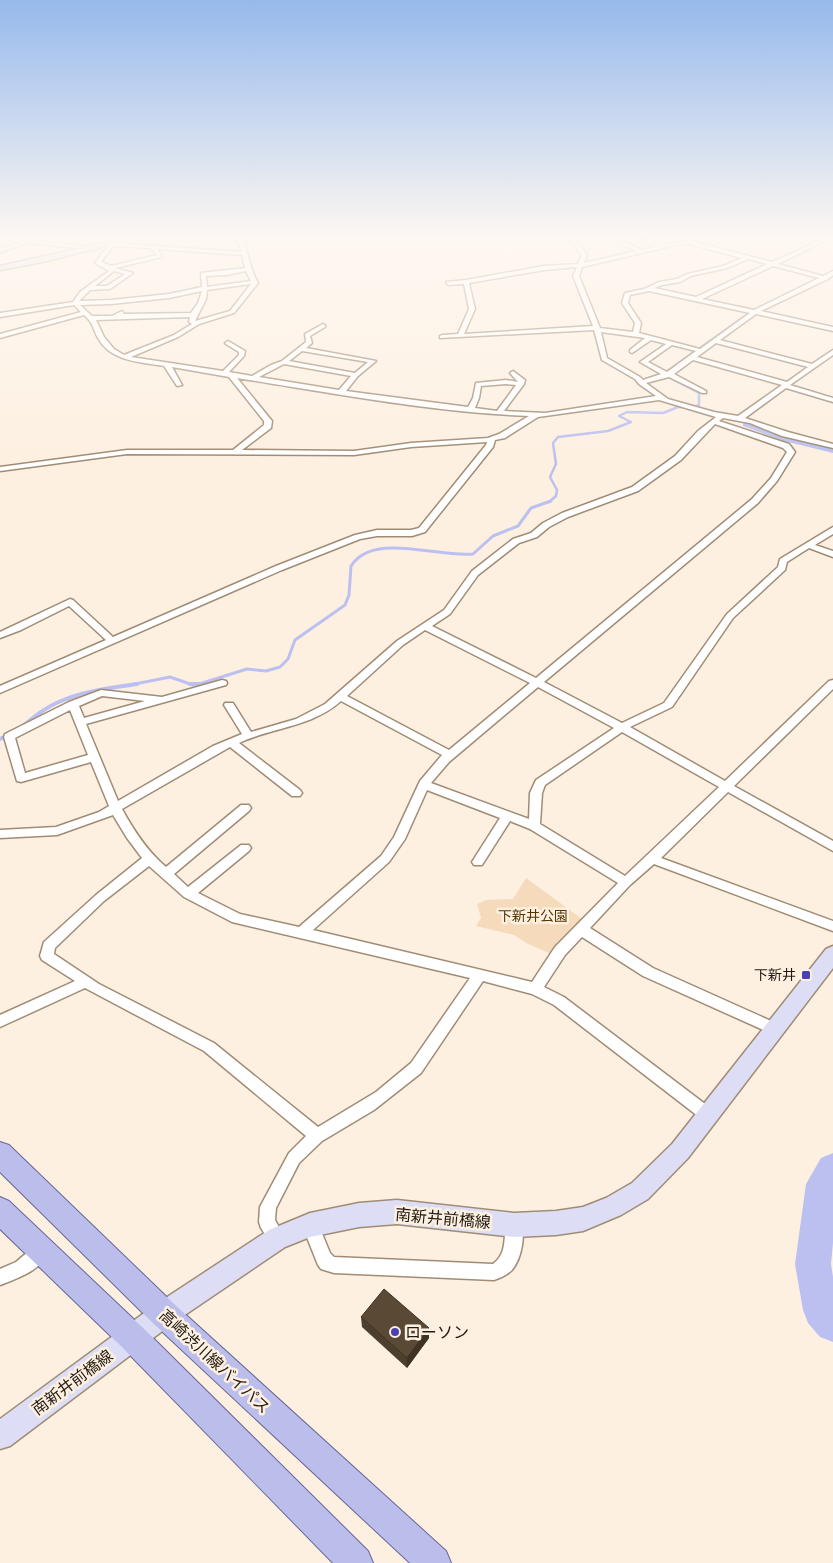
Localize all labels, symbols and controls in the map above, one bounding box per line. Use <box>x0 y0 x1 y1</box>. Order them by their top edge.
park label: 下新井公園 <box>498 907 568 926</box>
place label: 下新井 <box>754 966 796 985</box>
marker: 下新井 <box>800 969 812 981</box>
street label: 南新井前橋線 <box>394 1204 492 1234</box>
street label: 高崎渋川線バイパス <box>154 1305 274 1419</box>
place label: ローソン <box>405 1322 469 1344</box>
marker: ローソン <box>389 1326 401 1338</box>
street label: 南新井前橋線 <box>28 1345 118 1420</box>

